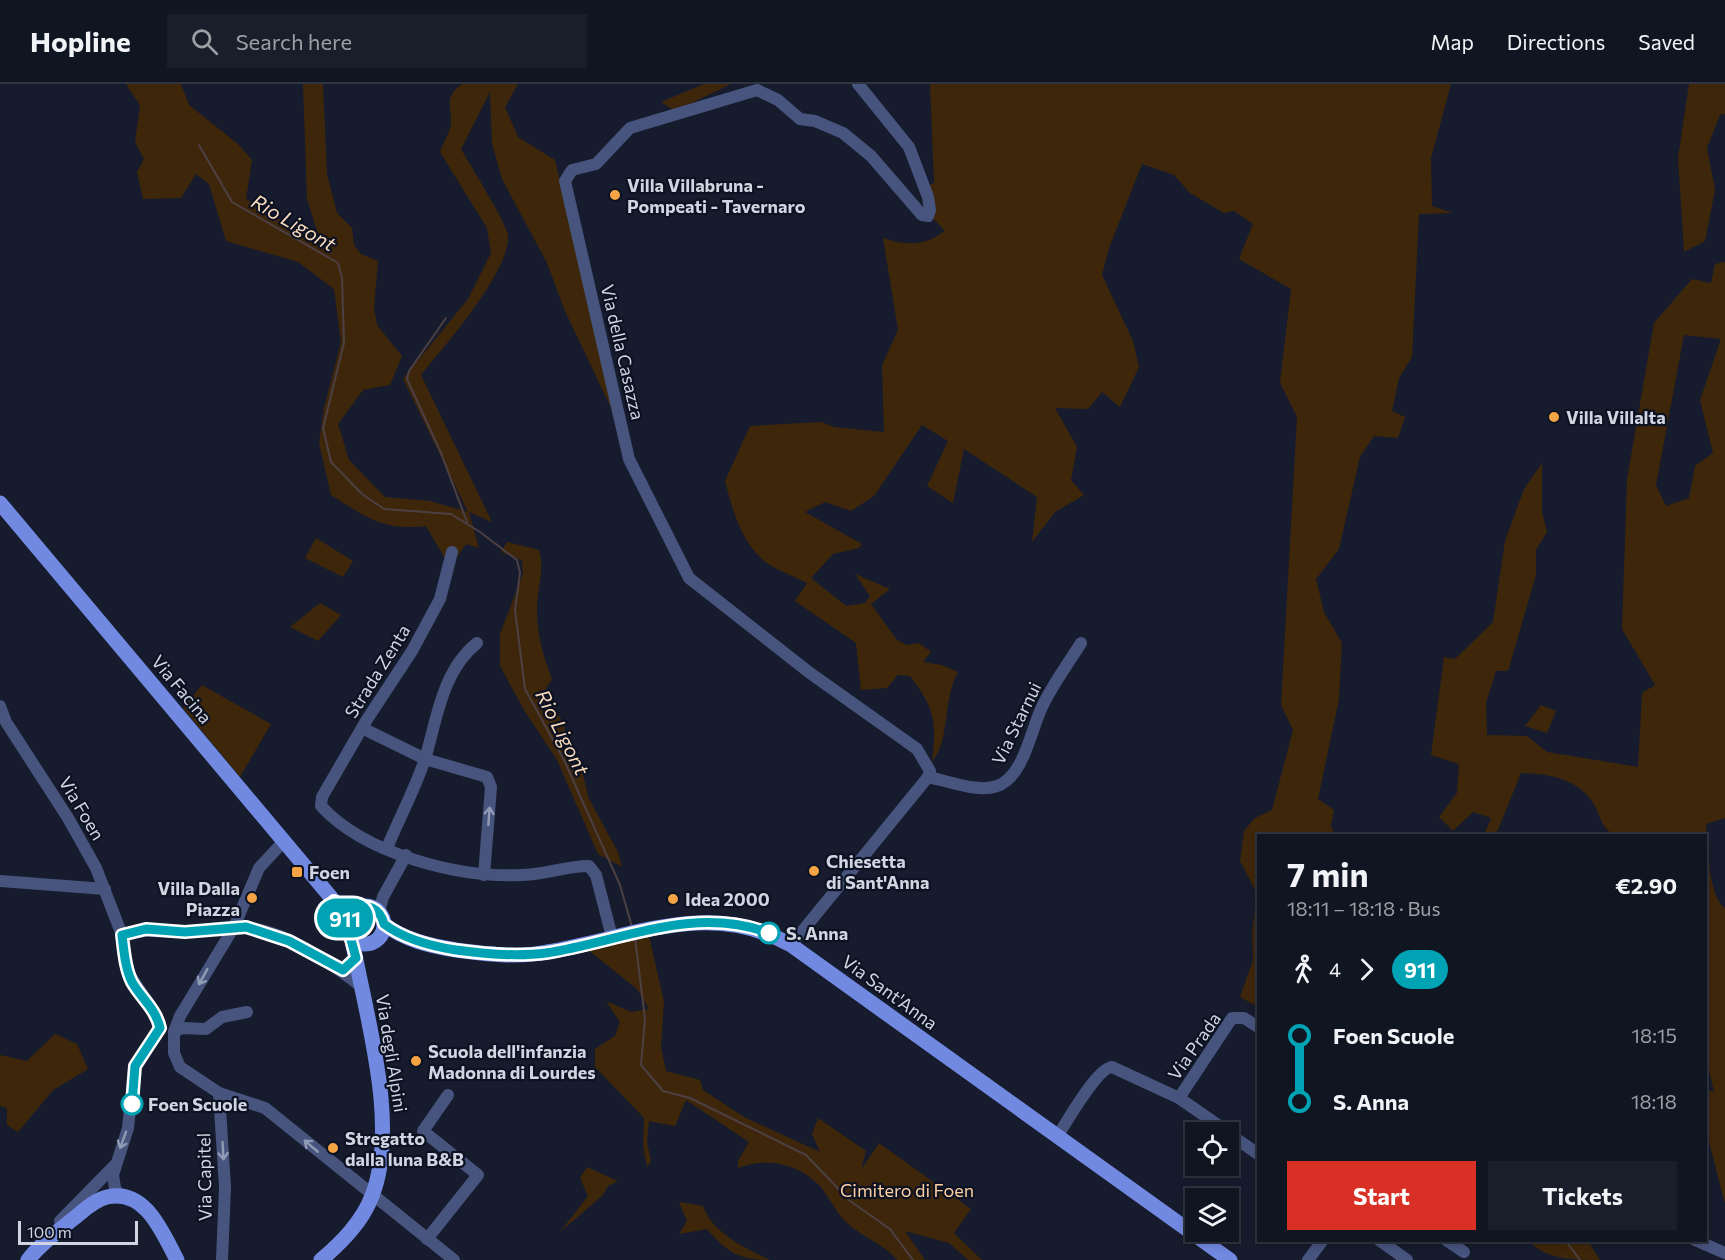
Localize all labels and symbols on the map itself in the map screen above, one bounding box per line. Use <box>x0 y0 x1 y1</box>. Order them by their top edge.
place label: Villa Villabruna - Pompeati - Tavernaro <box>627 174 806 217</box>
water label: Rio Ligont <box>248 188 341 256</box>
marker: Villa Villabruna - Pompeati - Tavernaro <box>608 188 622 202</box>
street label: Via della Casazza <box>597 282 649 422</box>
place label: Villa Villalta <box>1566 406 1666 428</box>
marker: Villa Villalta <box>1547 410 1561 424</box>
street label: Strada Zenta <box>340 620 414 722</box>
street label: Via Facina <box>147 650 217 728</box>
street label: Via Starnui <box>987 678 1045 768</box>
water label: Rio Ligont <box>531 685 595 780</box>
street label: Via Foen <box>54 772 110 844</box>
one-way arrow <box>484 807 495 827</box>
place label: Chiesetta di Sant'Anna <box>826 850 929 893</box>
place label: Foen <box>309 861 350 883</box>
marker: Chiesetta di Sant'Anna <box>807 864 821 878</box>
marker: Foen <box>290 865 304 879</box>
place label: Villa Dalla Piazza <box>157 877 240 920</box>
place label: Idea 2000 <box>685 888 770 910</box>
marker: Villa Dalla Piazza <box>245 891 259 905</box>
marker: Idea 2000 <box>666 892 680 906</box>
line badge: 911 <box>310 898 380 938</box>
marker: S. Anna <box>758 922 780 944</box>
place label: S. Anna <box>786 922 848 944</box>
street label: Via Sant'Anna <box>838 950 942 1034</box>
one-way arrow <box>197 967 208 985</box>
street label: Via degli Alpini <box>372 992 412 1114</box>
street label: Via Prada <box>1163 1008 1225 1084</box>
place label: Scuola dell'infanzia Madonna di Lourdes <box>428 1040 596 1083</box>
marker: Scuola dell'infanzia Madonna di Lourdes <box>409 1054 423 1068</box>
marker: Foen Scuole <box>121 1093 143 1115</box>
place label: Foen Scuole <box>148 1093 247 1115</box>
place label: Stregatto dalla luna B&B <box>345 1127 464 1170</box>
one-way arrow <box>117 1131 128 1149</box>
street label: Via Capitel <box>192 1133 216 1221</box>
one-way arrow <box>304 1139 319 1153</box>
one-way arrow <box>217 1141 228 1161</box>
marker: Stregatto dalla luna B&B <box>326 1141 340 1155</box>
park label: Cimitero di Foen <box>840 1179 974 1201</box>
scale bar <box>18 1218 138 1246</box>

